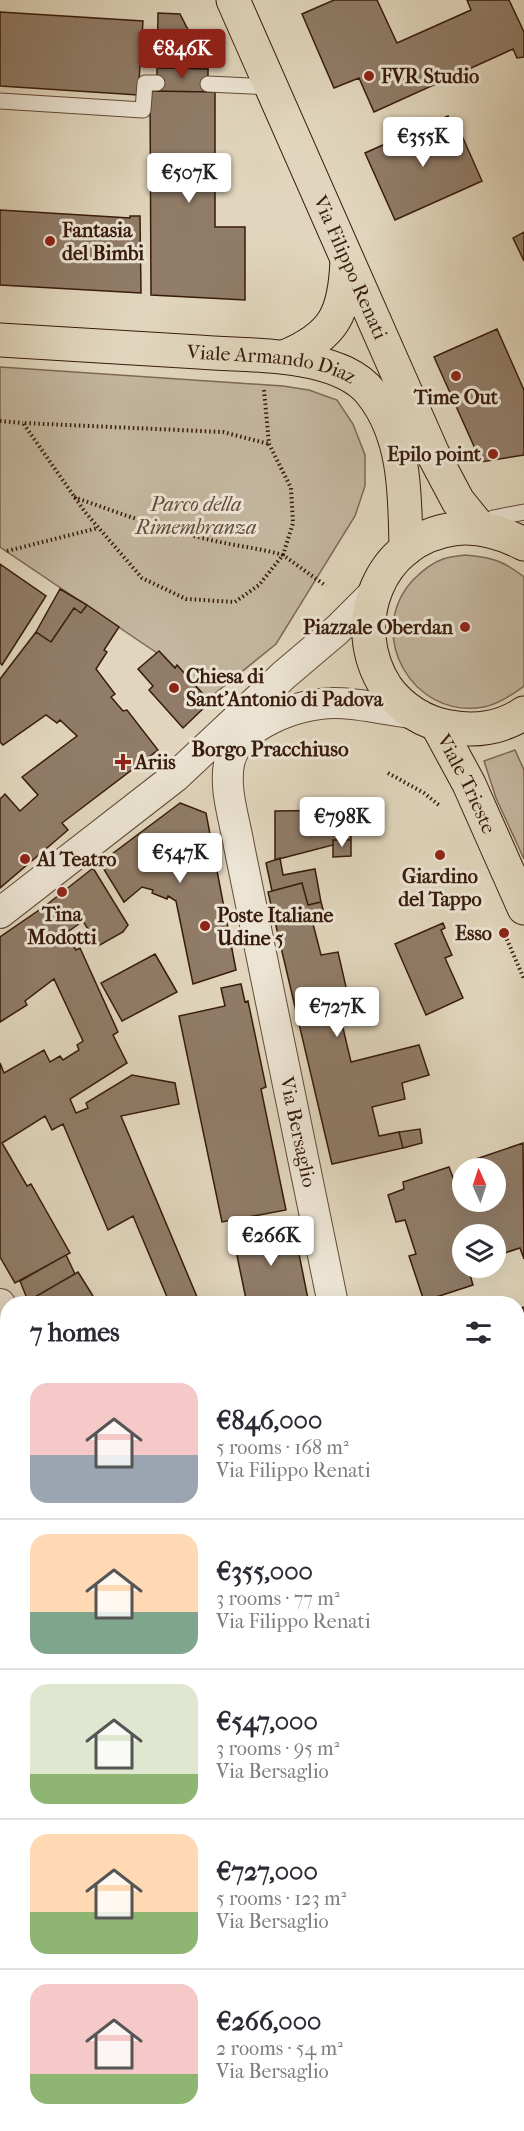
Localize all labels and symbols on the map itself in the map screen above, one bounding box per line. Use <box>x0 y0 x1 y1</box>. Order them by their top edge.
pin: €846K <box>140 29 224 80</box>
place label: FVR Studio <box>380 65 479 88</box>
marker: FVR Studio <box>362 69 376 83</box>
pin: €355K <box>381 117 465 168</box>
pin: €507K <box>147 153 231 204</box>
street label: Via Filippo Renati <box>309 191 392 343</box>
place label: Fantasia del Bimbi <box>61 219 145 265</box>
marker: Fantasia del Bimbi <box>43 234 57 248</box>
street label: Viale Armando Diaz <box>185 340 360 388</box>
marker: Time Out <box>449 369 463 383</box>
place label: Time Out <box>413 386 499 409</box>
place label: Epilo point <box>387 443 482 466</box>
marker: Epilo point <box>486 447 500 461</box>
park label: Parco della Rimembranza <box>134 493 256 539</box>
place label: Piazzale Oberdan <box>303 616 453 639</box>
marker: Piazzale Oberdan <box>458 620 472 634</box>
place label: Chiesa di Sant'Antonio di Padova <box>186 665 384 711</box>
marker: Chiesa di Sant'Antonio di Padova <box>167 681 181 695</box>
street label: Viale Trieste <box>432 729 501 837</box>
district label: Borgo Pracchiuso <box>191 737 349 761</box>
place label: Ariis <box>133 751 176 774</box>
marker: Ariis <box>116 755 130 769</box>
pin: €798K <box>300 797 384 848</box>
pin: €547K <box>138 833 222 884</box>
place label: Al Teatro <box>35 848 116 871</box>
marker: Giardino del Tappo <box>433 848 447 862</box>
marker: Al Teatro <box>18 852 32 866</box>
place label: Giardino del Tappo <box>398 865 482 911</box>
marker: Tina Modotti <box>55 885 69 899</box>
place label: Tina Modotti <box>26 903 98 949</box>
place label: Poste Italiane Udine 5 <box>216 904 334 950</box>
marker: Poste Italiane Udine 5 <box>198 919 212 933</box>
place label: Esso <box>455 922 492 945</box>
marker: Esso <box>497 926 511 940</box>
pin: €727K <box>295 987 379 1038</box>
street label: Via Bersaglio <box>275 1074 321 1189</box>
north arrow <box>452 1158 506 1212</box>
pin: €266K <box>229 1216 313 1267</box>

